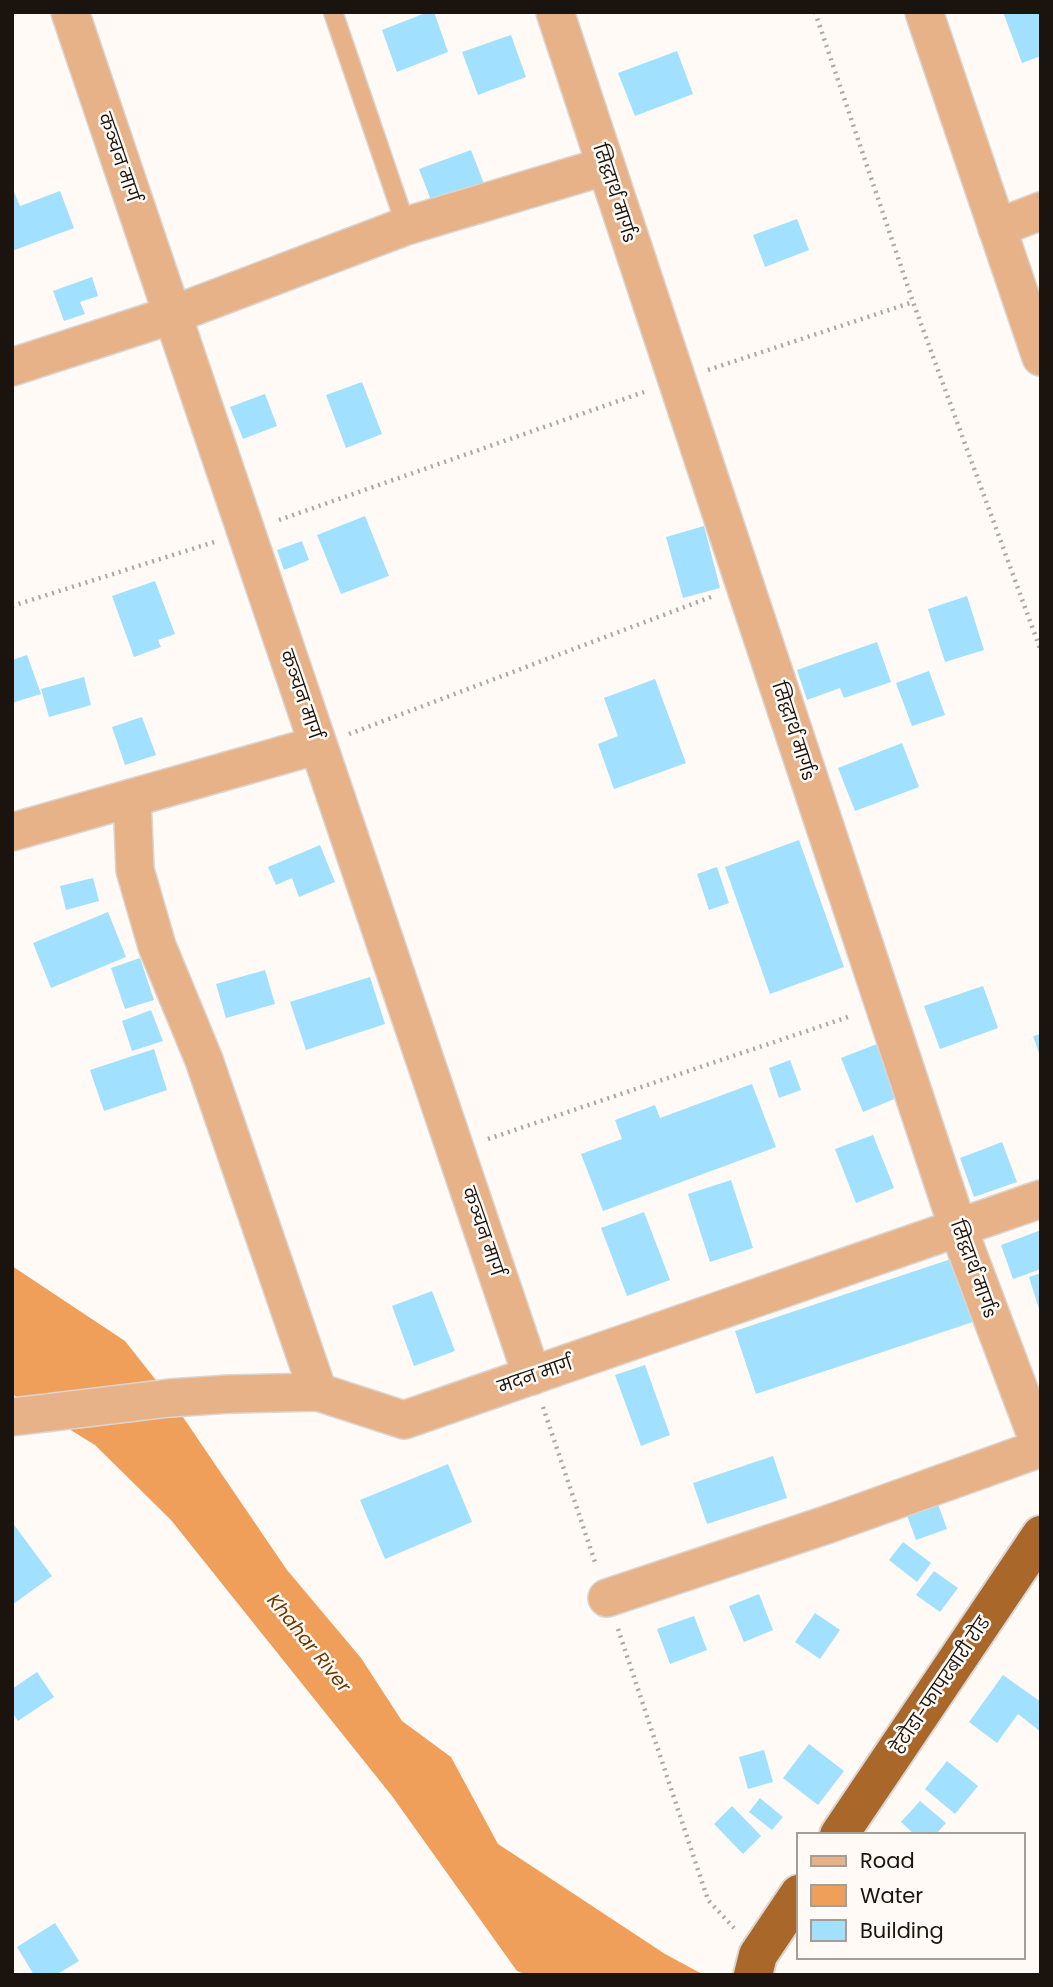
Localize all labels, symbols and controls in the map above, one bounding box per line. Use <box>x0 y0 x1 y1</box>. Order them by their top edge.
street label: कञ्चन मार्ग <box>92 108 147 208</box>
street label: सिद्धार्थ मार्गs <box>587 139 643 246</box>
street label: कञ्चन मार्ग <box>274 645 329 745</box>
street label: सिद्धार्थ मार्गs <box>766 677 822 784</box>
street label: कञ्चन मार्ग <box>456 1182 511 1282</box>
street label: सिद्धार्थ मार्गs <box>944 1216 1003 1321</box>
street label: मदन मार्ग <box>494 1350 578 1400</box>
water label: Khahar River <box>261 1588 358 1699</box>
street label: हेटौडा-फापरबारी रोड <box>884 1611 996 1759</box>
legend <box>797 1833 1025 1959</box>
text: Road <box>860 1846 915 1875</box>
text: Water <box>860 1881 923 1910</box>
text: Building <box>860 1916 944 1945</box>

